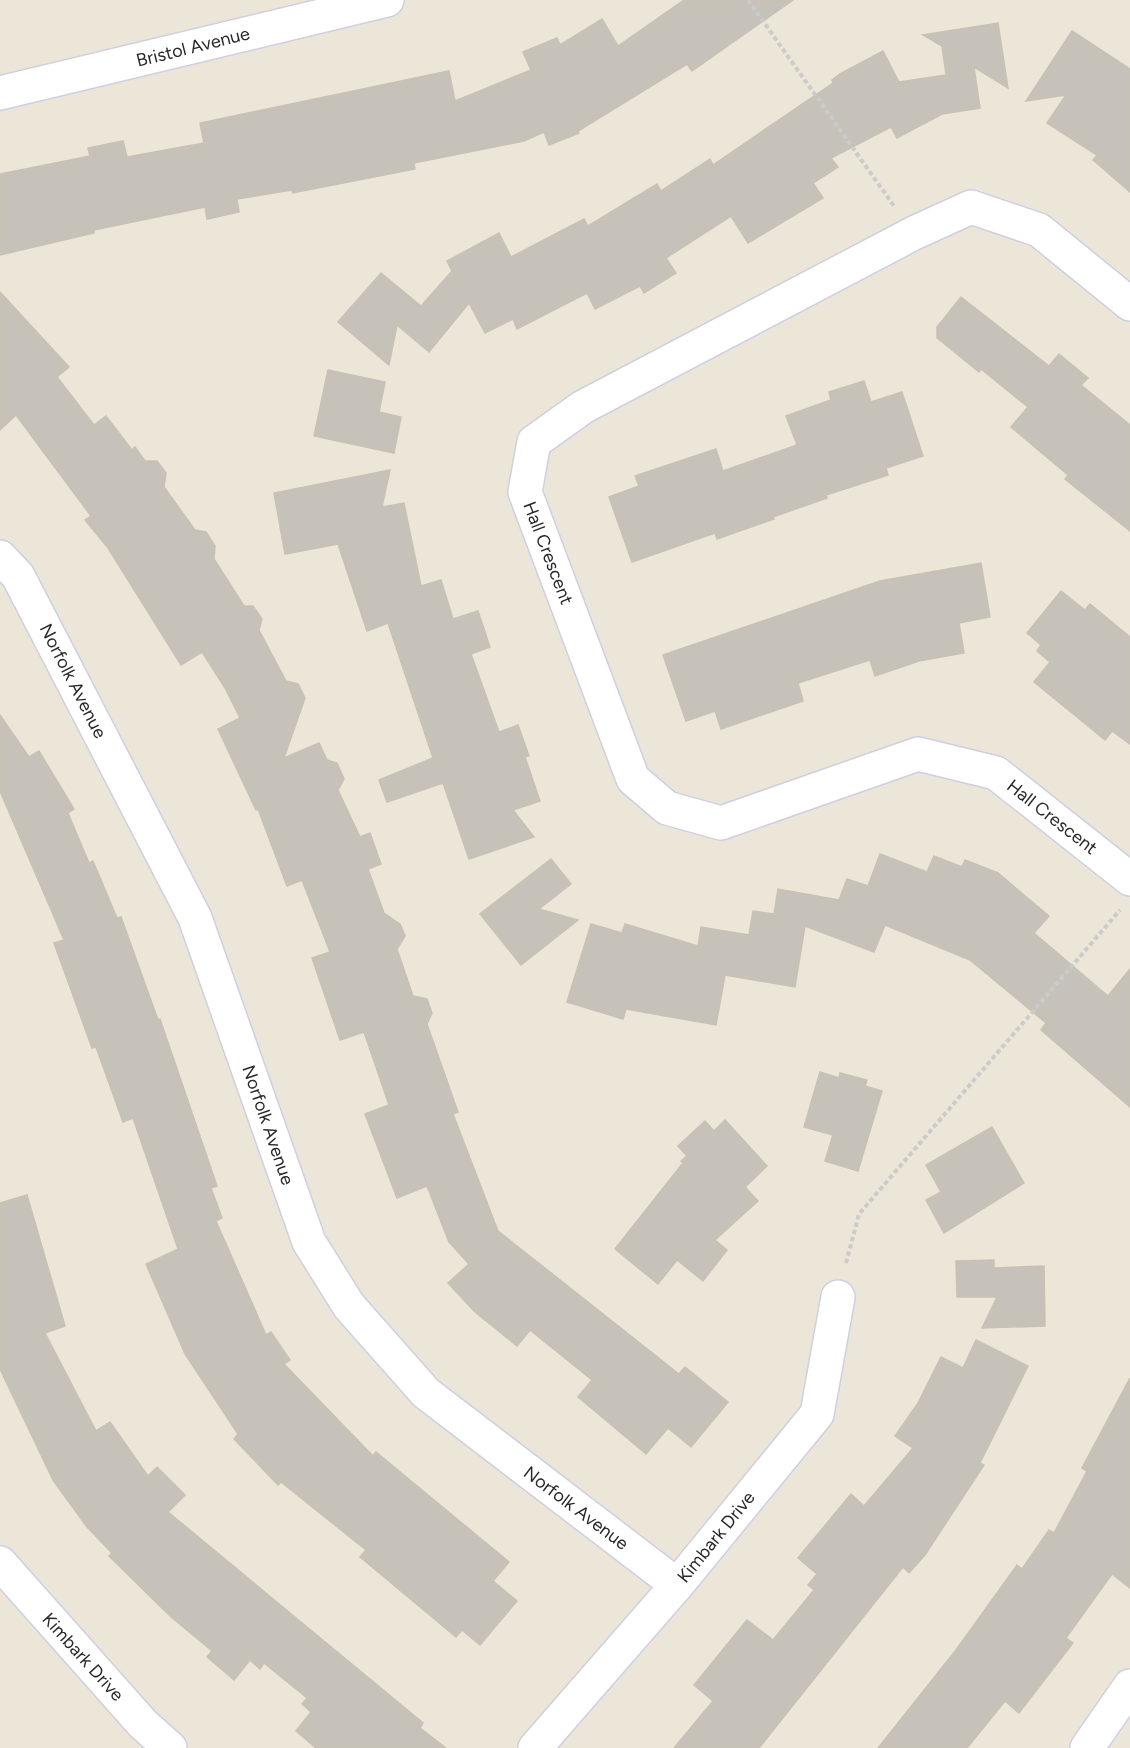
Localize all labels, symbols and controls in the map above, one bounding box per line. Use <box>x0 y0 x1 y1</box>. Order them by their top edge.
street label: Bristol Avenue <box>134 22 252 72</box>
street label: Hall Crescent <box>518 498 578 608</box>
street label: Norfolk Avenue <box>35 620 111 742</box>
street label: Hall Crescent <box>1002 775 1102 859</box>
street label: Norfolk Avenue <box>237 1062 299 1188</box>
street label: Norfolk Avenue <box>519 1461 633 1555</box>
street label: Kimbark Drive <box>672 1487 760 1587</box>
street label: Kimbark Drive <box>38 1608 128 1706</box>

